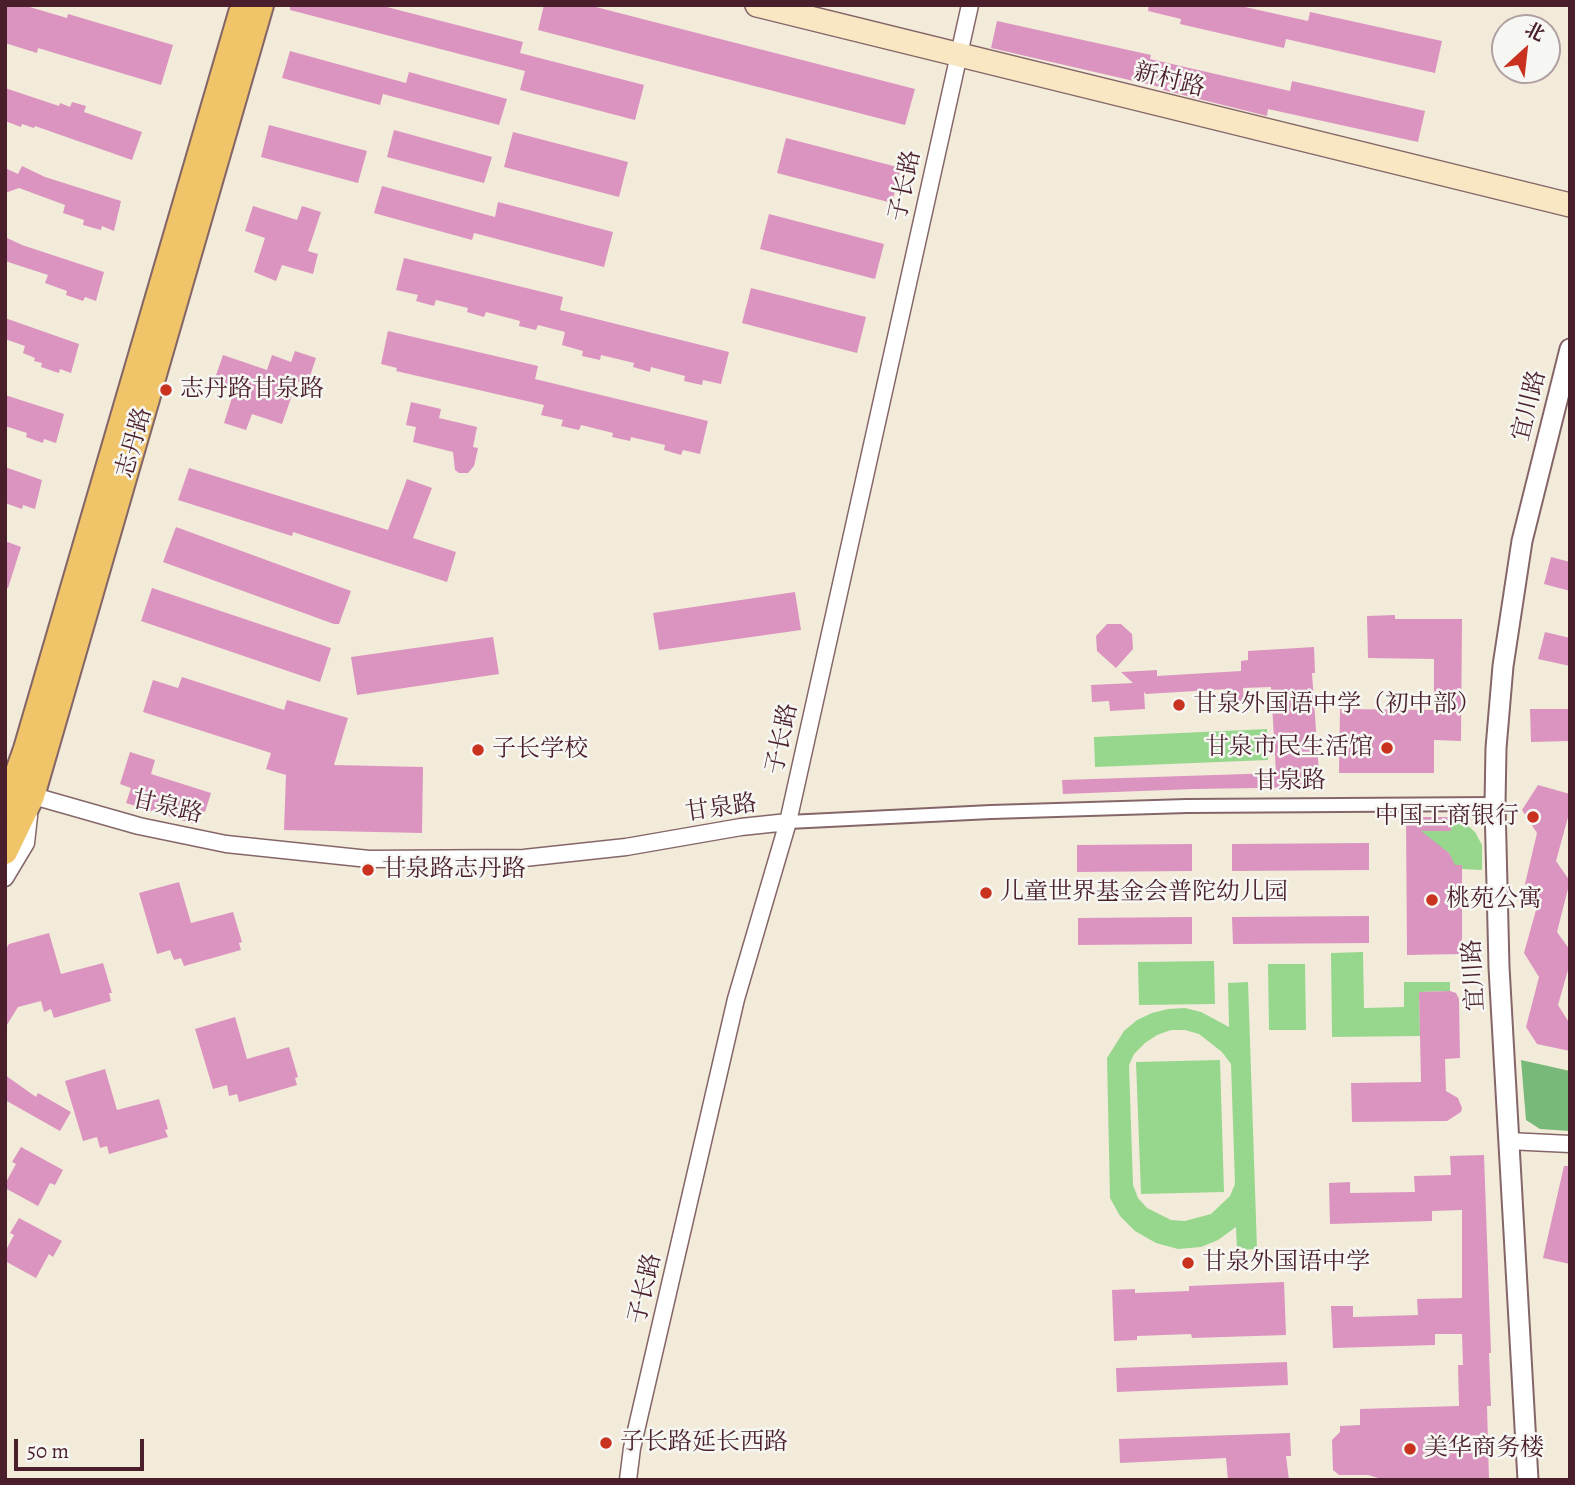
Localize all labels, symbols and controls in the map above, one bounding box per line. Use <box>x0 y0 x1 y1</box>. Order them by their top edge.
north arrow <box>1491 14 1561 84</box>
text: 北 <box>1520 16 1549 48</box>
street label: 新村路 <box>1131 58 1207 104</box>
street label: 子长路 <box>884 148 928 224</box>
street label: 宜川路 <box>1507 368 1553 444</box>
place label: 志丹路甘泉路 <box>180 376 324 404</box>
marker: 志丹路甘泉路 <box>158 382 174 398</box>
street label: 志丹路 <box>111 404 159 482</box>
place label: 甘泉外国语中学（初中部） <box>1193 691 1481 719</box>
marker: 甘泉外国语中学（初中部） <box>1171 697 1187 713</box>
street label: 子长路 <box>761 701 805 777</box>
place label: 甘泉市民生活馆 <box>1205 734 1373 762</box>
place label: 子长学校 <box>492 736 588 764</box>
marker: 甘泉市民生活馆 <box>1379 740 1395 756</box>
marker: 子长学校 <box>470 742 486 758</box>
street label: 甘泉路 <box>1254 767 1326 797</box>
street label: 甘泉路 <box>129 786 205 830</box>
street label: 甘泉路 <box>683 790 759 828</box>
place label: 中国工商银行 <box>1375 803 1519 831</box>
marker: 中国工商银行 <box>1525 809 1541 825</box>
place label: 甘泉路志丹路 <box>382 856 526 884</box>
marker: 甘泉路志丹路 <box>360 862 376 878</box>
place label: 儿童世界基金会普陀幼儿园 <box>1000 879 1288 907</box>
marker: 儿童世界基金会普陀幼儿园 <box>978 885 994 901</box>
place label: 桃苑公寓 <box>1446 886 1542 914</box>
marker: 桃苑公寓 <box>1424 892 1440 908</box>
street label: 宜川路 <box>1459 938 1491 1012</box>
place label: 甘泉外国语中学 <box>1202 1249 1370 1277</box>
street label: 子长路 <box>624 1251 668 1327</box>
marker: 甘泉外国语中学 <box>1180 1255 1196 1271</box>
scale bar <box>18 1426 147 1470</box>
place label: 子长路延长西路 <box>620 1429 788 1457</box>
marker: 子长路延长西路 <box>598 1435 614 1451</box>
place label: 美华商务楼 <box>1424 1435 1544 1463</box>
text: 50 m <box>27 1437 69 1465</box>
marker: 美华商务楼 <box>1402 1441 1418 1457</box>

